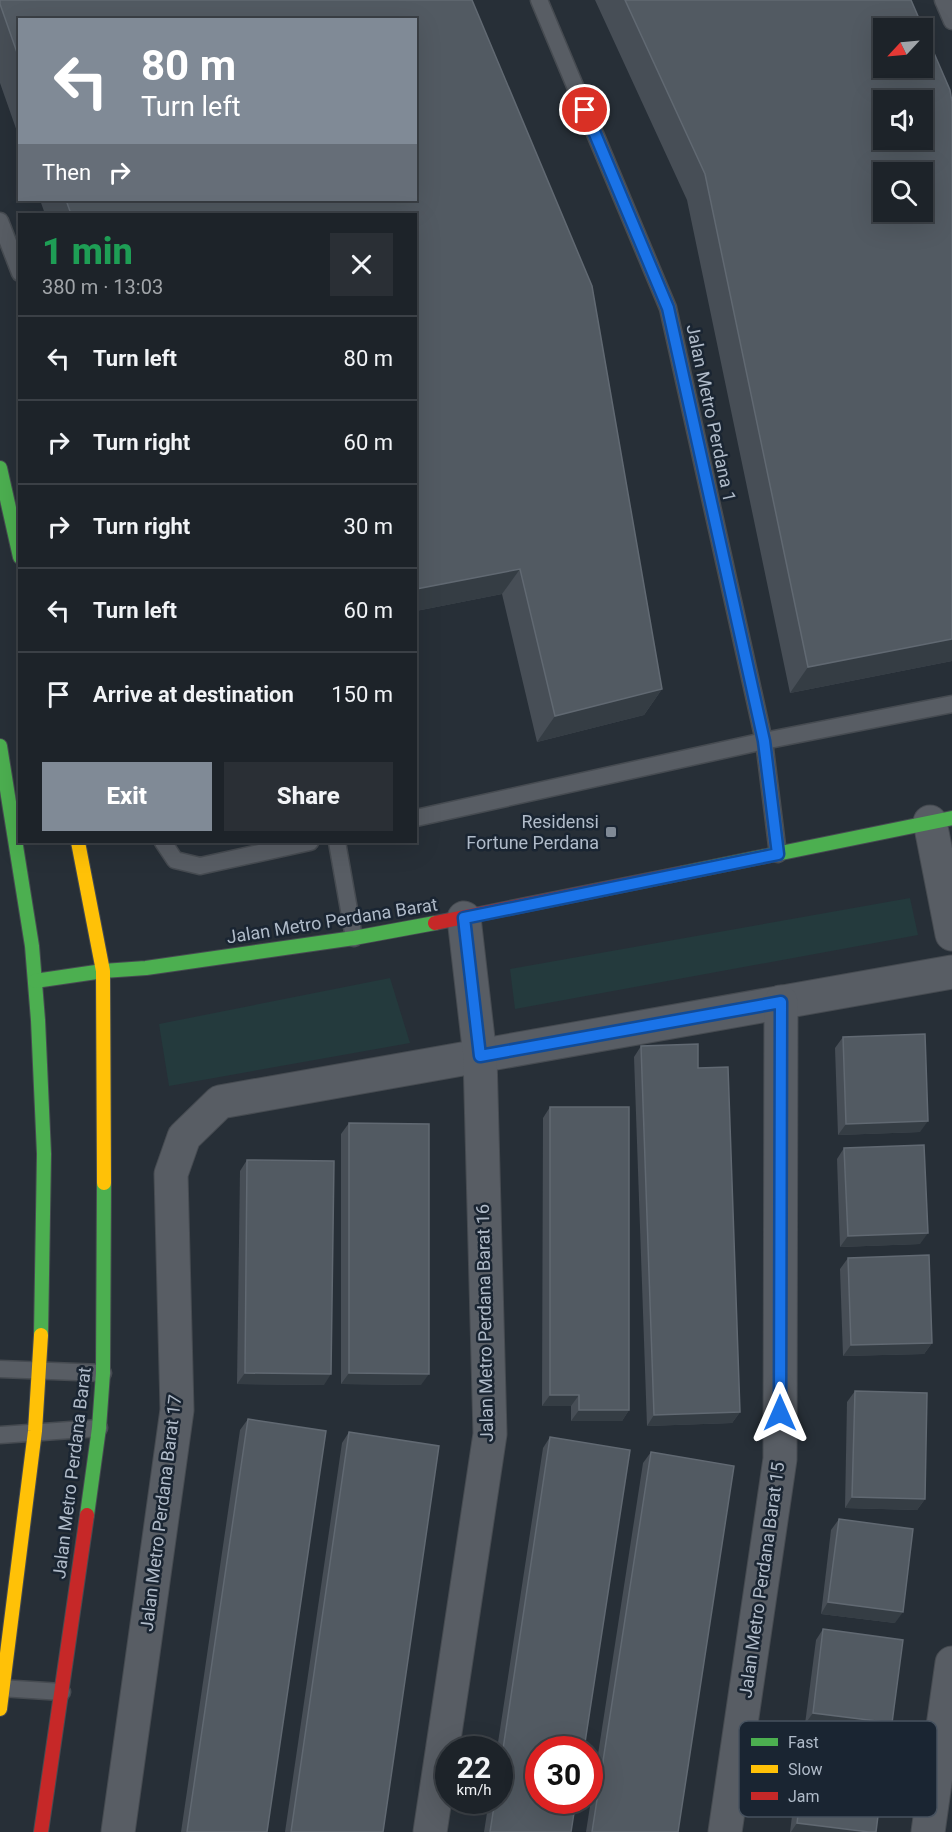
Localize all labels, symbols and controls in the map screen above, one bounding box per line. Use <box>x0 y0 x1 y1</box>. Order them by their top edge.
north arrow <box>873 18 933 78</box>
map controls <box>873 18 933 222</box>
text: 80 m <box>141 41 236 90</box>
icon: left <box>42 42 120 120</box>
pin <box>559 84 610 135</box>
button: sound <box>873 90 933 150</box>
text: Turn left <box>141 91 241 123</box>
icon: arrive <box>568 93 601 126</box>
icon: right <box>103 156 136 189</box>
text: Then <box>42 160 91 185</box>
button: search <box>873 162 933 222</box>
text: 1 min <box>42 231 133 273</box>
button: close <box>330 233 393 296</box>
text: 380 m · 13:03 <box>42 275 163 299</box>
street label: Jalan Metro Perdana 1 <box>682 322 741 504</box>
icon: left <box>42 342 75 375</box>
text: Turn left <box>93 346 177 371</box>
text: 80 m <box>344 346 393 371</box>
icon: right <box>42 426 75 459</box>
text: Turn right <box>93 430 190 455</box>
text: 60 m <box>344 430 393 455</box>
icon: right <box>42 510 75 543</box>
text: Turn right <box>93 514 190 539</box>
text: 30 m <box>344 514 393 539</box>
icon: left <box>42 594 75 627</box>
text: Turn left <box>93 598 177 623</box>
text: 60 m <box>344 598 393 623</box>
icon: arrive <box>42 678 75 711</box>
text: Arrive at destination <box>93 682 294 707</box>
text: 150 m <box>331 682 393 707</box>
button: Exit <box>42 762 212 831</box>
button: Share <box>224 762 393 831</box>
place label: Residensi Fortune Perdana <box>466 811 599 853</box>
marker: Residensi Fortune Perdana <box>604 825 618 839</box>
street label: Jalan Metro Perdana Barat <box>225 893 439 948</box>
street label: Jalan Metro Perdana Barat 16 <box>472 1204 497 1442</box>
street label: Jalan Metro Perdana Barat <box>48 1366 95 1580</box>
position arrow <box>748 1381 812 1445</box>
street label: Jalan Metro Perdana Barat 17 <box>136 1393 185 1632</box>
street label: Jalan Metro Perdana Barat 15 <box>735 1461 788 1699</box>
legend <box>739 1721 937 1817</box>
text: Fast <box>788 1733 819 1752</box>
speed limit sign: 30 <box>525 1736 603 1814</box>
text: 22 <box>457 1750 491 1785</box>
text: Slow <box>788 1760 823 1779</box>
text: km/h <box>456 1781 492 1799</box>
text: Jam <box>788 1787 820 1806</box>

